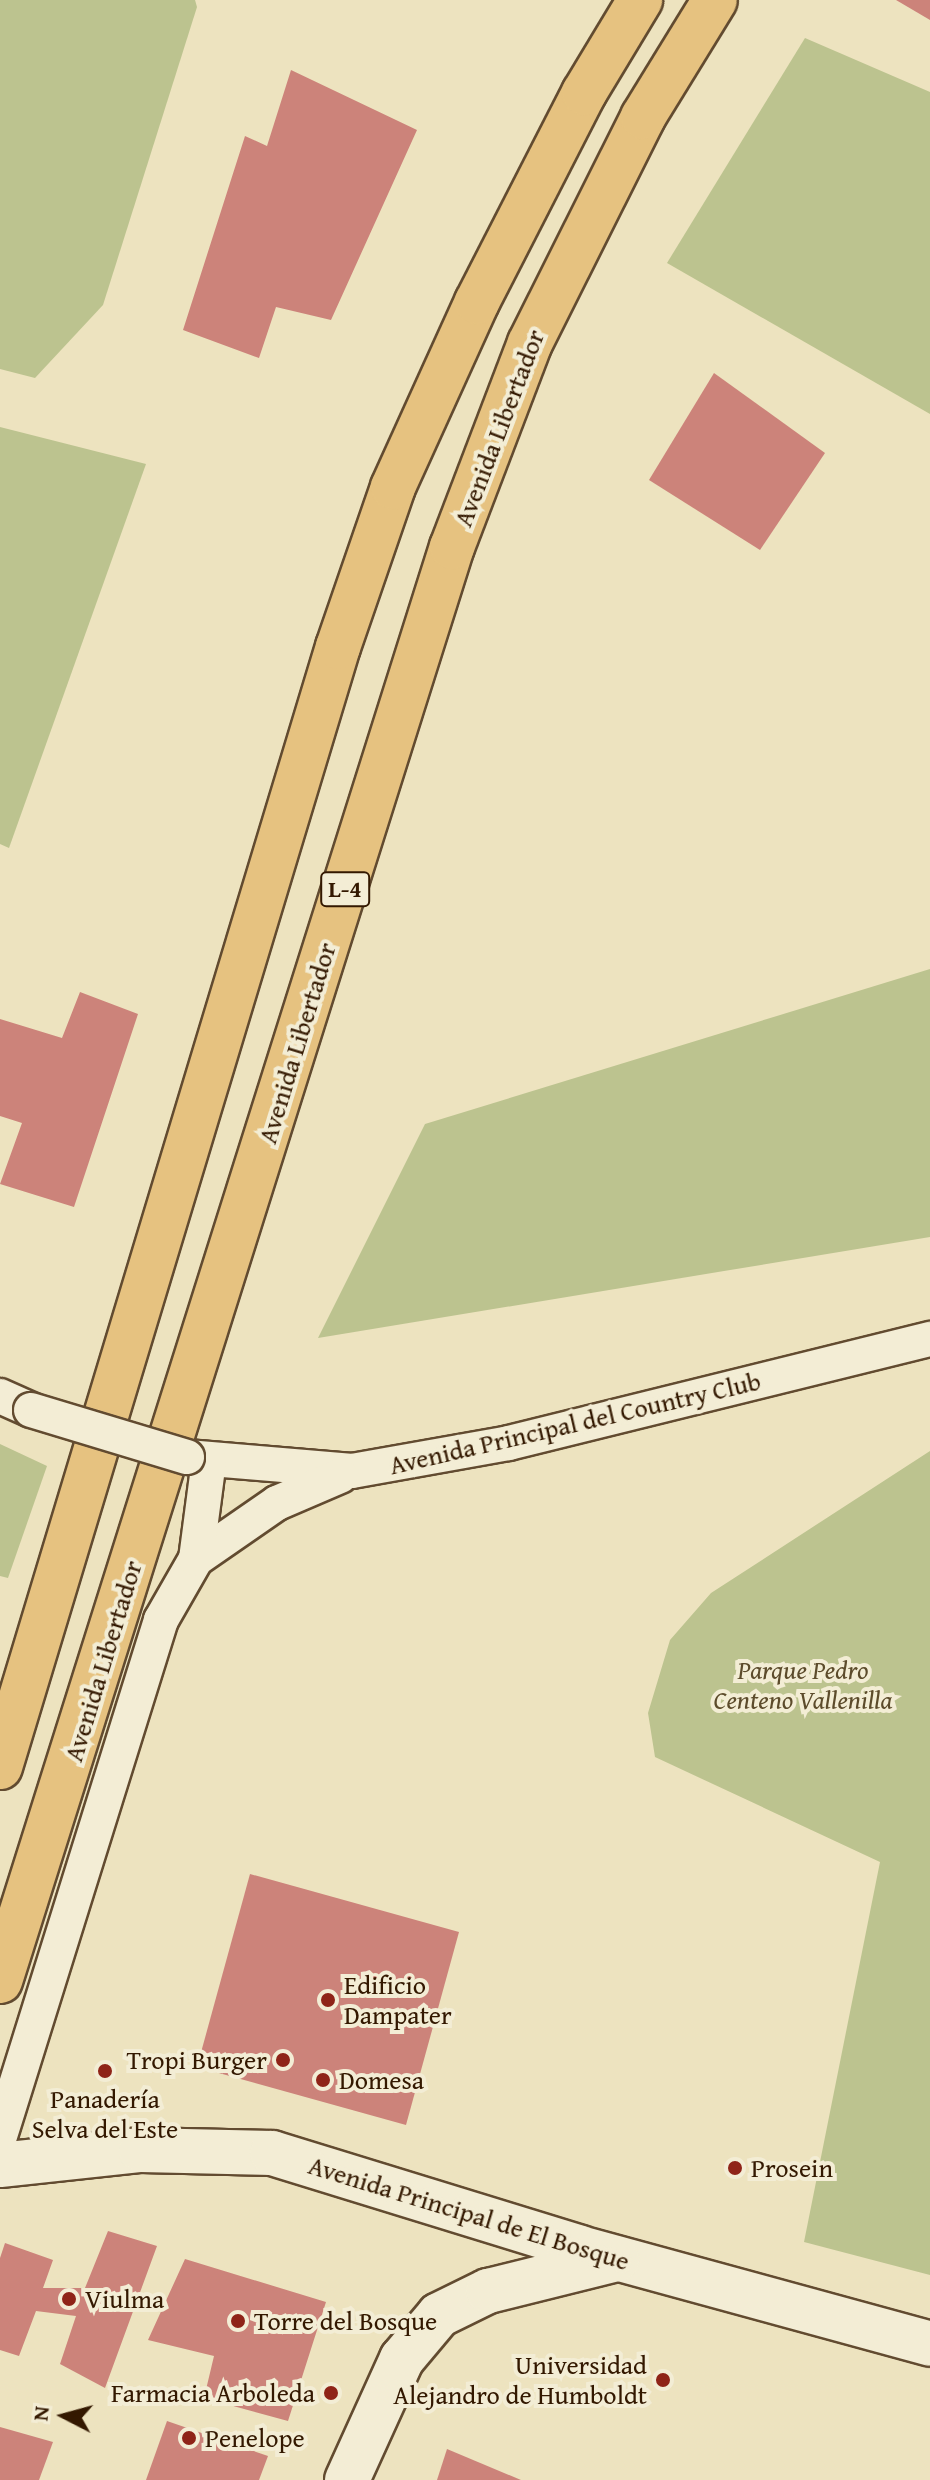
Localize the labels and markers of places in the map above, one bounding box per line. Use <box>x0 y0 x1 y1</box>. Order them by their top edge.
place label: Edificio Dampater <box>344 1969 452 2030</box>
marker: Edificio Dampater <box>319 1991 337 2009</box>
place label: Tropi Burger <box>126 2044 267 2076</box>
marker: Tropi Burger <box>274 2051 292 2069</box>
marker: Panadería Selva del Este <box>96 2062 114 2080</box>
place label: Domesa <box>339 2064 424 2096</box>
marker: Domesa <box>314 2071 332 2089</box>
place label: Panadería Selva del Este <box>32 2083 178 2144</box>
place label: Prosein <box>751 2152 833 2184</box>
marker: Prosein <box>726 2159 744 2177</box>
place label: Viulma <box>85 2283 164 2315</box>
marker: Viulma <box>60 2290 78 2308</box>
place label: Torre del Bosque <box>254 2305 437 2337</box>
marker: Torre del Bosque <box>229 2312 247 2330</box>
place label: Universidad Alejandro de Humboldt <box>393 2349 647 2410</box>
marker: Universidad Alejandro de Humboldt <box>654 2371 672 2389</box>
place label: Farmacia Arboleda <box>111 2377 315 2409</box>
marker: Farmacia Arboleda <box>322 2384 340 2402</box>
place label: Penelope <box>205 2422 305 2454</box>
marker: Penelope <box>180 2429 198 2447</box>

